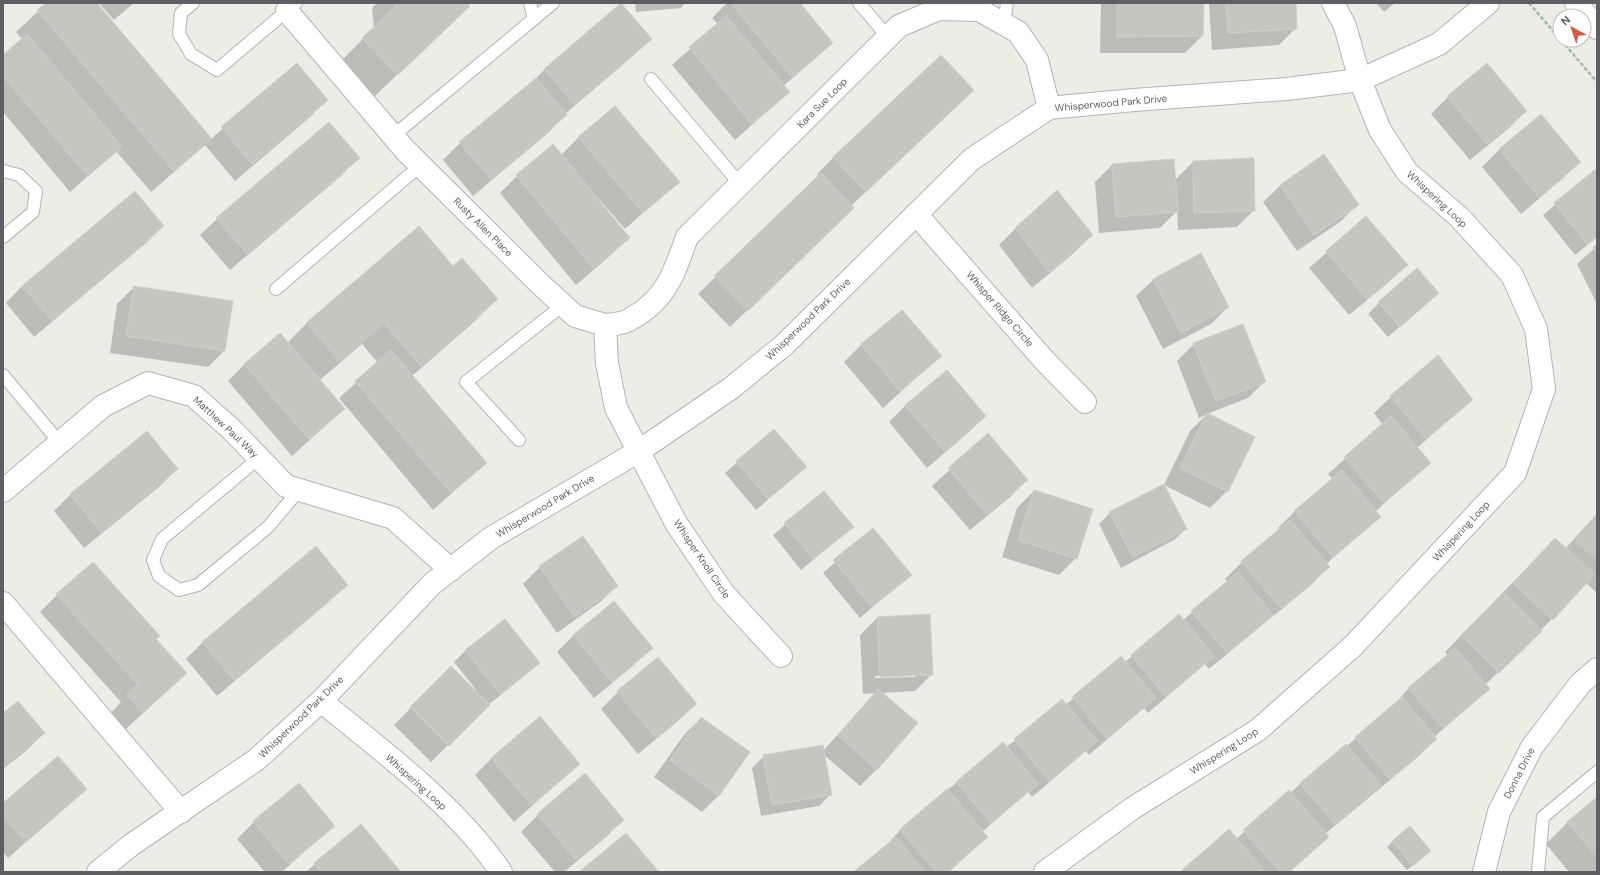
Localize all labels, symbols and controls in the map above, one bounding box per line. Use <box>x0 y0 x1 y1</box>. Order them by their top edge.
north arrow <box>1552 8 1592 48</box>
text: N <box>1558 12 1573 28</box>
street label: Kara Sue Loop <box>794 75 850 131</box>
street label: Whisperwood Park Drive <box>1054 92 1168 114</box>
street label: Whispering Loop <box>1404 168 1470 230</box>
street label: Rusty Allen Place <box>451 195 516 260</box>
street label: Whisper Ridge Circle <box>964 268 1037 350</box>
street label: Whisperwood Park Drive <box>763 275 853 363</box>
street label: Matthew Paul Way <box>191 393 262 461</box>
street label: Whisperwood Park Drive <box>493 471 597 541</box>
street label: Whispering Loop <box>1430 498 1492 564</box>
street label: Whisper Knoll Circle <box>671 517 733 601</box>
street label: Whisperwood Park Drive <box>256 673 346 761</box>
street label: Whispering Loop <box>1187 725 1261 777</box>
street label: Donna Drive <box>1500 745 1538 801</box>
street label: Whispering Loop <box>383 751 449 813</box>

